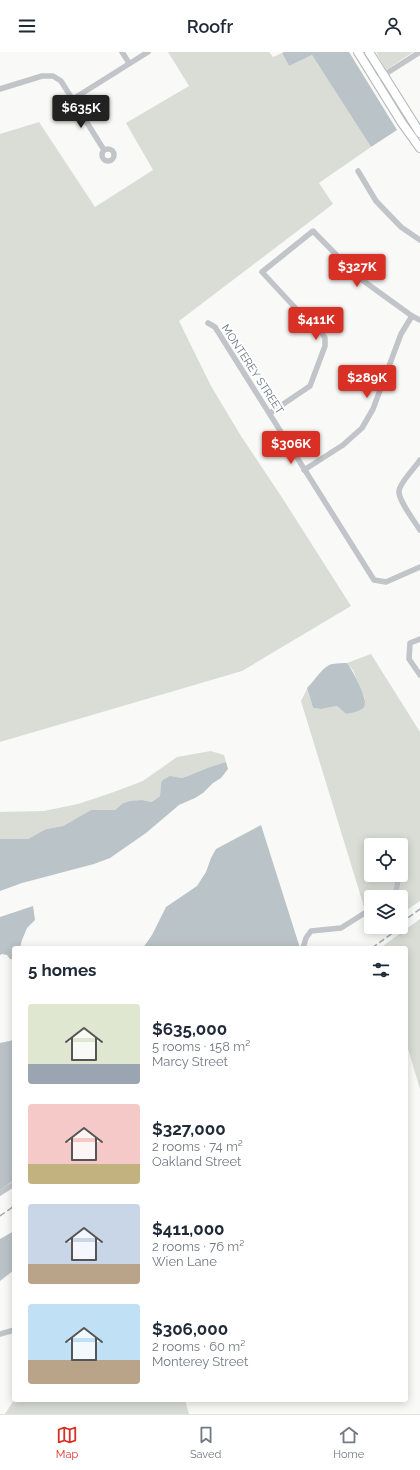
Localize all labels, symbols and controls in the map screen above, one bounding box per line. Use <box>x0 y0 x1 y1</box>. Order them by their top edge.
icon: menu <box>16 15 38 37</box>
icon: person <box>382 15 404 37</box>
text: Roofr <box>187 16 233 37</box>
pin: $635K <box>53 95 109 129</box>
text: $635K <box>61 100 101 115</box>
pin: $327K <box>329 254 385 288</box>
text: $327K <box>338 259 376 274</box>
pin: $411K <box>288 307 344 341</box>
text: $411K <box>297 312 335 327</box>
street label: MONTEREY STREET <box>219 322 286 417</box>
pin: $289K <box>339 365 395 399</box>
text: $289K <box>347 370 387 385</box>
pin: $306K <box>263 431 319 465</box>
text: $306K <box>271 436 311 451</box>
map controls <box>364 838 408 934</box>
button: locate <box>364 838 408 882</box>
button: layers <box>364 890 408 934</box>
icon: filters <box>370 959 392 981</box>
text: 5 homes <box>28 960 96 980</box>
text: $635,000 <box>152 1019 227 1039</box>
icon: home <box>60 1020 108 1068</box>
text: 5 rooms · 158 m² <box>152 1039 250 1054</box>
text: Marcy Street <box>152 1054 228 1069</box>
text: $327,000 <box>152 1119 226 1139</box>
icon: home <box>60 1120 108 1168</box>
text: 2 rooms · 74 m² <box>152 1139 243 1154</box>
text: Oakland Street <box>152 1154 241 1169</box>
text: $411,000 <box>152 1219 225 1239</box>
icon: home <box>60 1220 108 1268</box>
text: 2 rooms · 76 m² <box>152 1239 244 1254</box>
text: Wien Lane <box>152 1254 217 1269</box>
text: $306,000 <box>152 1319 228 1339</box>
icon: home <box>60 1320 108 1368</box>
text: 2 rooms · 60 m² <box>152 1339 245 1354</box>
text: Monterey Street <box>152 1354 248 1369</box>
tab: Map <box>56 1424 78 1461</box>
tab: Saved <box>190 1424 221 1461</box>
tab: Home <box>333 1424 364 1461</box>

